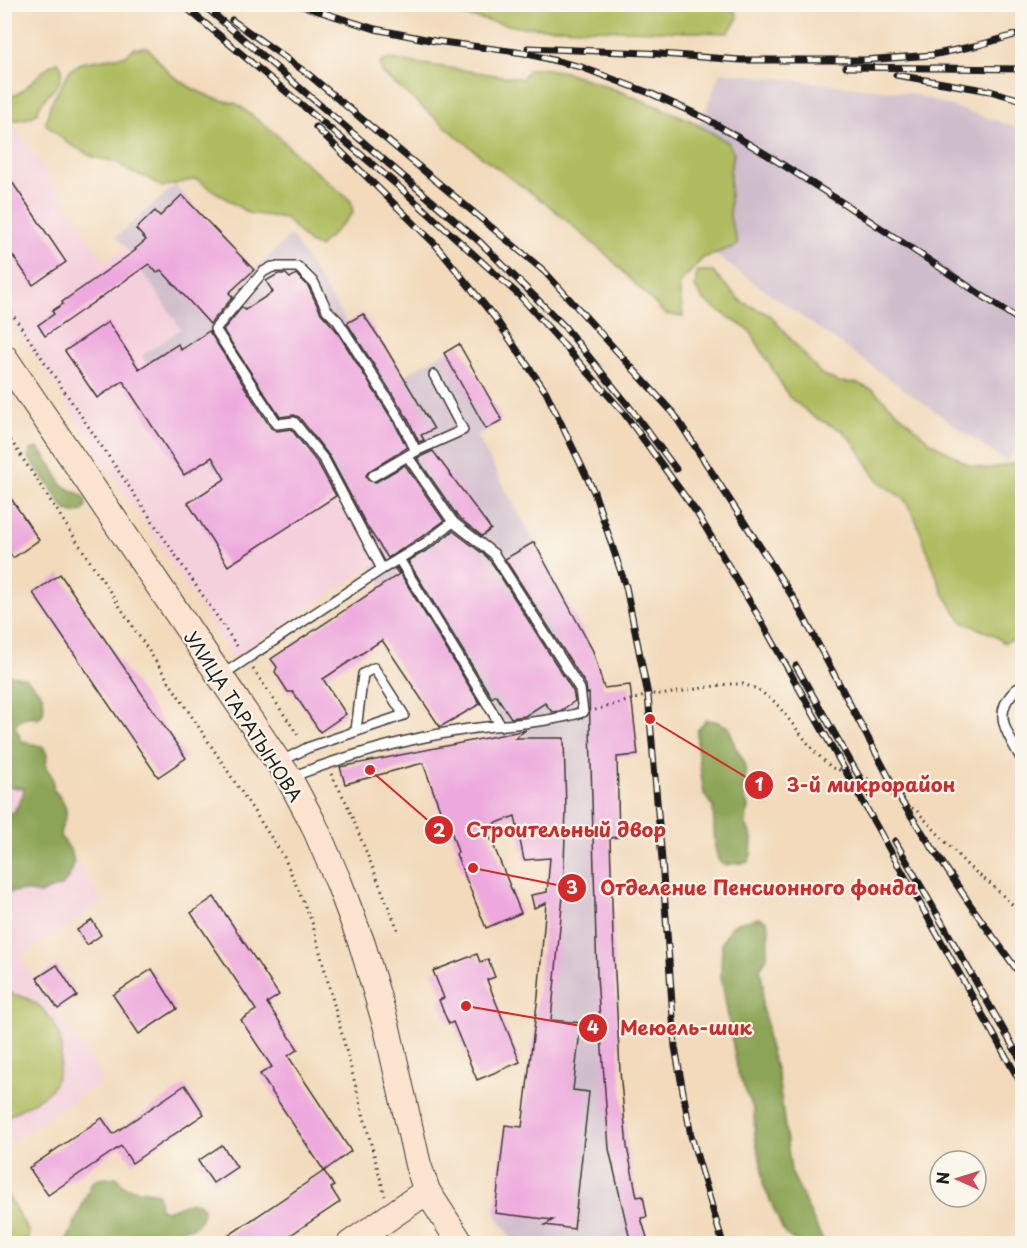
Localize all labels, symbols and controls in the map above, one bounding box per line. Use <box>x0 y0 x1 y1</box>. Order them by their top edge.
street label: УЛИЦА ТАРАТЫНОВА <box>179 625 309 807</box>
callout: 3-й микрорайон <box>744 766 968 804</box>
text: 3-й микрорайон <box>786 769 956 799</box>
text: 1 <box>755 770 764 797</box>
callout: Строительный двор <box>424 811 679 849</box>
text: Строительный двор <box>466 814 666 844</box>
text: 2 <box>433 816 446 843</box>
callout: Отделение Пенсионного фонда <box>557 869 930 907</box>
text: Отделение Пенсионного фонда <box>600 872 918 902</box>
text: 3 <box>566 873 578 900</box>
callout: Меюель-шик <box>578 1009 764 1047</box>
text: Меюель-шик <box>620 1012 752 1042</box>
text: 4 <box>587 1013 599 1040</box>
north arrow <box>928 1149 988 1209</box>
text: N <box>930 1171 954 1185</box>

